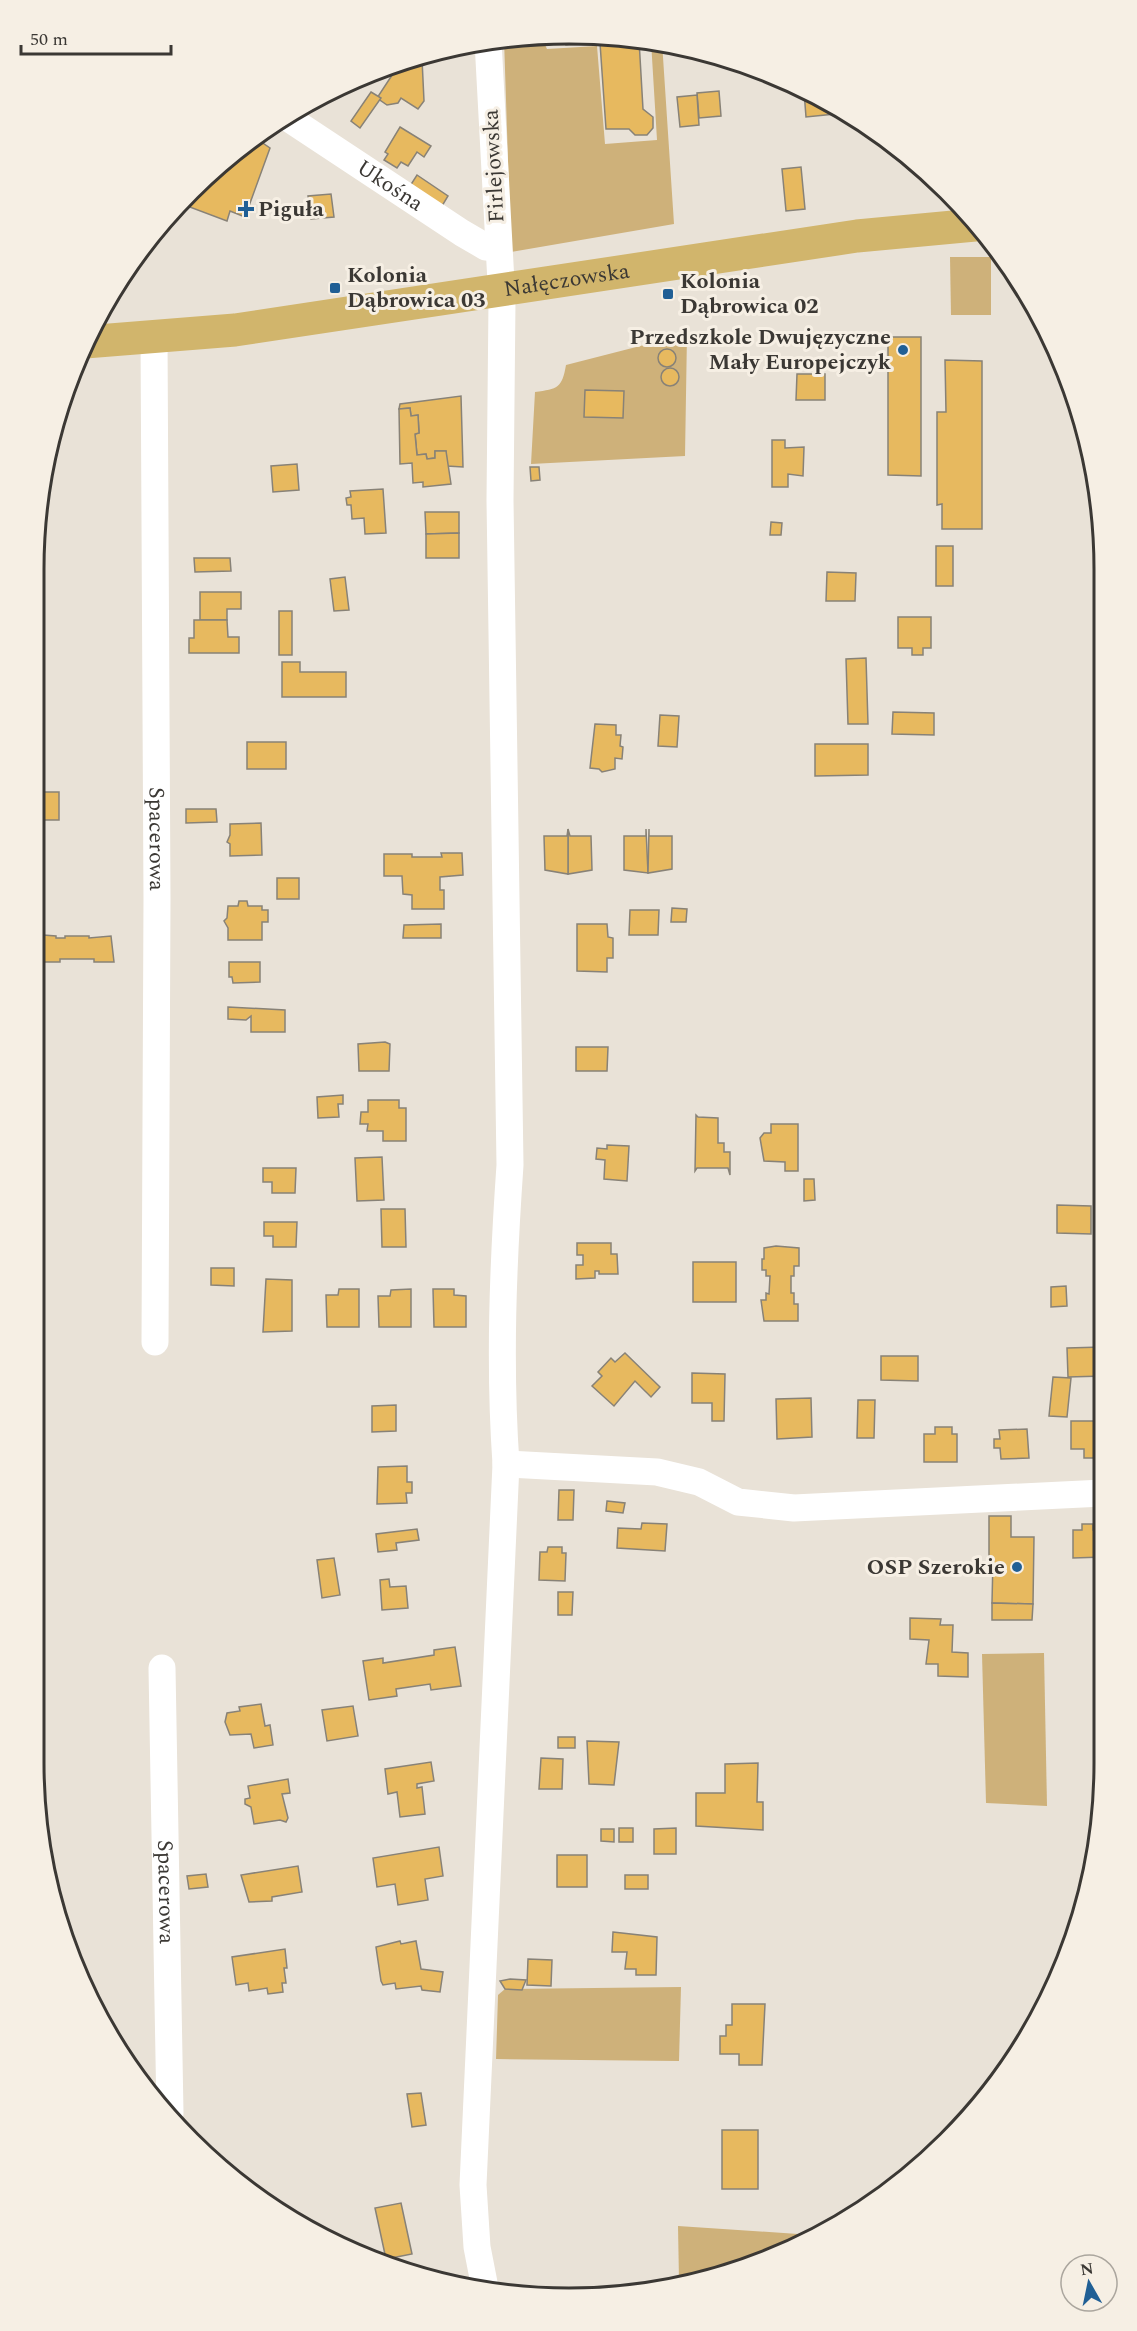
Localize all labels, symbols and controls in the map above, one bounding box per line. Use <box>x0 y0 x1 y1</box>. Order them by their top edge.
scale bar <box>21 18 171 56</box>
text: 50 m <box>30 26 68 53</box>
street label: Firlejowska <box>475 108 513 224</box>
street label: Ukośna <box>350 151 430 220</box>
place label: Piguła <box>258 193 324 226</box>
marker: Piguła <box>239 202 253 216</box>
street label: Nałęczowska <box>502 254 632 306</box>
place label: Kolonia Dąbrowica 03 <box>347 259 486 317</box>
place label: Kolonia Dąbrowica 02 <box>680 265 819 323</box>
marker: Kolonia Dąbrowica 03 <box>328 281 342 295</box>
marker: Kolonia Dąbrowica 02 <box>661 287 675 301</box>
place label: Przedszkole Dwujęzyczne Mały Europejczyk <box>630 321 892 379</box>
marker: Przedszkole Dwujęzyczne Mały Europejczyk <box>896 343 910 357</box>
street label: Spacerowa <box>140 787 173 891</box>
place label: OSP Szerokie <box>867 1551 1005 1584</box>
marker: OSP Szerokie <box>1010 1560 1024 1574</box>
street label: Spacerowa <box>149 1840 183 1945</box>
north arrow <box>1059 2253 1119 2313</box>
text: N <box>1078 2256 1095 2282</box>

